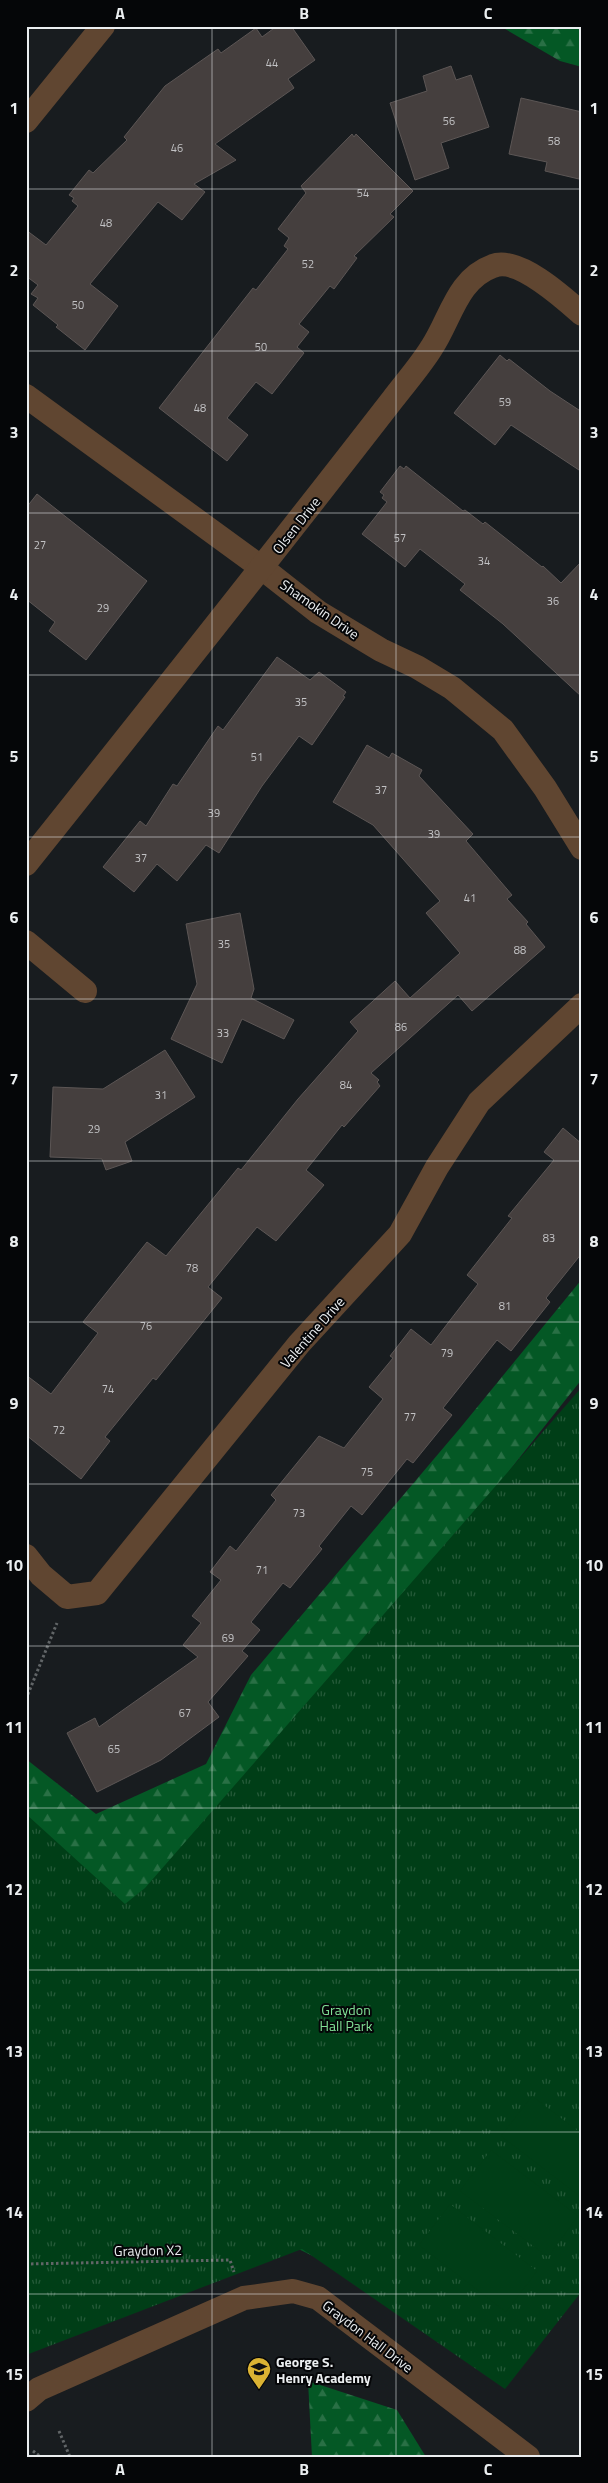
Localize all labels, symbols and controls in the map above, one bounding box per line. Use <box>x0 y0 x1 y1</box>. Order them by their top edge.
text: A <box>115 1 125 25</box>
text: B <box>299 1 309 25</box>
text: C <box>484 1 493 25</box>
house number: 44 <box>266 55 278 71</box>
text: 1 <box>10 96 18 120</box>
text: 1 <box>590 96 598 120</box>
house number: 56 <box>443 113 455 129</box>
house number: 58 <box>548 133 560 149</box>
house number: 46 <box>171 140 183 156</box>
house number: 54 <box>357 185 369 201</box>
house number: 48 <box>100 215 112 231</box>
house number: 52 <box>302 256 314 272</box>
text: 2 <box>10 258 18 282</box>
text: 2 <box>590 258 598 282</box>
house number: 50 <box>72 297 84 313</box>
house number: 50 <box>255 339 267 355</box>
house number: 59 <box>499 394 511 410</box>
house number: 48 <box>194 400 206 416</box>
text: 3 <box>10 420 18 444</box>
text: 3 <box>590 420 598 444</box>
street label: Olsen Drive <box>267 492 325 558</box>
house number: 57 <box>394 530 406 546</box>
house number: 27 <box>34 537 46 553</box>
house number: 34 <box>478 553 490 569</box>
street label: Shamokin Drive <box>276 574 364 644</box>
text: 4 <box>10 582 19 606</box>
text: 4 <box>590 582 599 606</box>
house number: 36 <box>547 593 559 609</box>
house number: 29 <box>97 600 109 616</box>
house number: 35 <box>295 694 307 710</box>
text: 5 <box>10 744 19 768</box>
text: 5 <box>590 744 599 768</box>
house number: 51 <box>251 749 263 765</box>
house number: 37 <box>375 782 387 798</box>
house number: 39 <box>208 805 220 821</box>
house number: 39 <box>428 826 440 842</box>
house number: 37 <box>135 850 147 866</box>
house number: 41 <box>464 890 476 906</box>
text: 6 <box>10 905 19 929</box>
text: 6 <box>590 905 599 929</box>
house number: 35 <box>218 936 230 952</box>
house number: 88 <box>514 942 526 958</box>
house number: 86 <box>395 1019 407 1035</box>
house number: 33 <box>217 1025 229 1041</box>
text: 7 <box>10 1067 18 1091</box>
text: 7 <box>590 1067 598 1091</box>
house number: 84 <box>340 1077 352 1093</box>
house number: 31 <box>155 1087 167 1103</box>
house number: 29 <box>88 1121 100 1137</box>
text: 8 <box>10 1229 19 1253</box>
text: 8 <box>590 1229 599 1253</box>
house number: 83 <box>543 1230 555 1246</box>
house number: 78 <box>186 1260 198 1276</box>
street label: Valentine Drive <box>275 1292 349 1372</box>
house number: 81 <box>499 1298 511 1314</box>
house number: 76 <box>140 1318 152 1334</box>
house number: 79 <box>441 1345 453 1361</box>
house number: 74 <box>102 1381 114 1397</box>
text: 9 <box>10 1391 19 1415</box>
text: 9 <box>590 1391 599 1415</box>
house number: 77 <box>404 1409 416 1425</box>
house number: 72 <box>53 1422 65 1438</box>
house number: 75 <box>361 1464 373 1480</box>
house number: 73 <box>293 1505 305 1521</box>
text: 10 <box>5 1553 23 1577</box>
text: 10 <box>585 1553 603 1577</box>
house number: 71 <box>256 1562 268 1578</box>
house number: 69 <box>222 1630 234 1646</box>
house number: 67 <box>179 1705 191 1721</box>
text: 11 <box>5 1715 23 1739</box>
text: 11 <box>585 1715 603 1739</box>
house number: 65 <box>108 1741 120 1757</box>
text: 12 <box>5 1877 23 1901</box>
text: 12 <box>585 1877 603 1901</box>
park label: Graydon Hall Park <box>320 1999 373 2036</box>
text: 13 <box>5 2039 23 2063</box>
text: 13 <box>585 2039 603 2063</box>
text: 14 <box>5 2200 23 2224</box>
text: 14 <box>585 2200 603 2224</box>
street label: Graydon X2 <box>114 2239 182 2261</box>
street label: Graydon Hall Drive <box>318 2295 418 2377</box>
place label: George S. Henry Academy <box>276 2351 371 2388</box>
school or university icon: George S. Henry Academy <box>246 2356 272 2390</box>
text: 15 <box>5 2362 23 2386</box>
text: 15 <box>585 2362 603 2386</box>
text: A <box>115 2457 125 2481</box>
text: B <box>299 2457 309 2481</box>
text: C <box>484 2457 493 2481</box>

